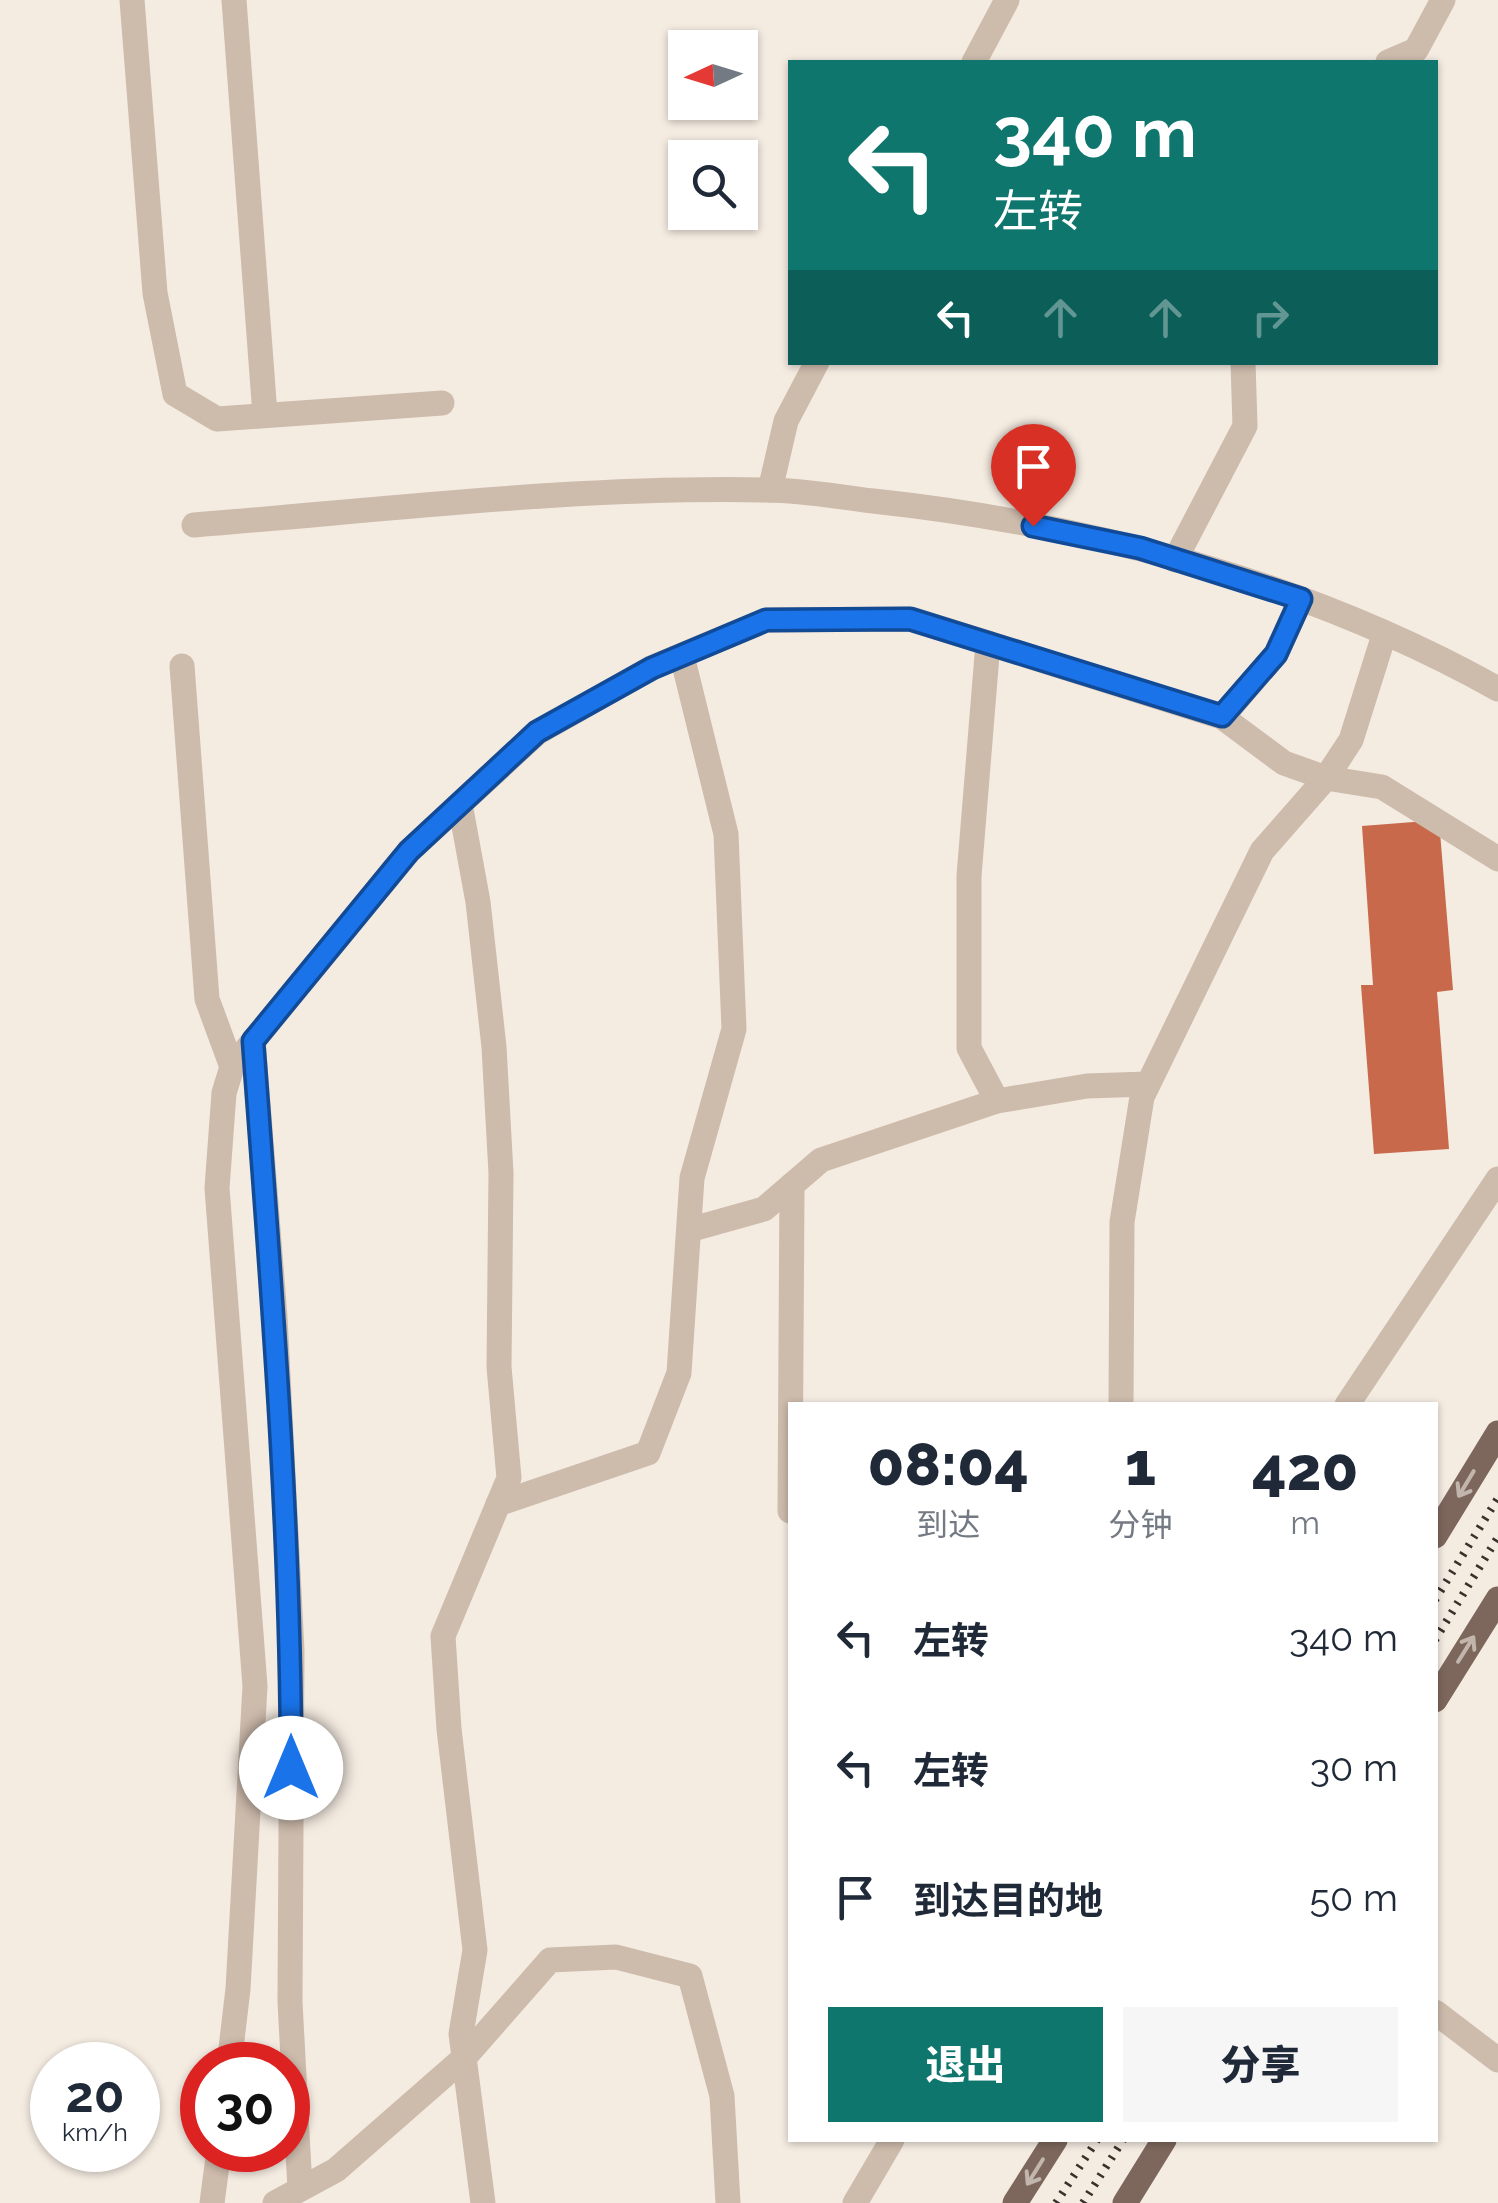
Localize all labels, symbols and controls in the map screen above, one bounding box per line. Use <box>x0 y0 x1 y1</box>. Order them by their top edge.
north arrow <box>668 30 758 120</box>
map controls <box>668 30 758 230</box>
text: 340 m <box>993 91 1197 173</box>
icon: left <box>828 100 958 230</box>
button: search <box>668 140 758 230</box>
text: 左转 <box>993 185 1083 238</box>
icon: left <box>928 290 983 345</box>
icon: ahead <box>1033 290 1088 345</box>
icon: ahead <box>1138 290 1193 345</box>
icon: right <box>1243 290 1298 345</box>
pin <box>991 424 1076 527</box>
icon: arrive <box>1006 439 1061 494</box>
text: 08:04 <box>868 1429 1029 1499</box>
text: 1 <box>1125 1429 1156 1499</box>
text: 420 <box>1252 1434 1358 1504</box>
one-way arrow <box>1456 1469 1477 1498</box>
text: m <box>1290 1504 1320 1541</box>
text: 到达 <box>916 1506 980 1543</box>
text: 分钟 <box>1108 1506 1172 1543</box>
icon: left <box>828 1610 883 1665</box>
text: 340 m <box>1289 1615 1398 1660</box>
text: 左转 <box>913 1618 989 1663</box>
one-way arrow <box>1456 1635 1477 1664</box>
position arrow <box>239 1716 343 1820</box>
icon: left <box>828 1740 883 1795</box>
text: 30 m <box>1310 1745 1398 1790</box>
text: 左转 <box>913 1748 989 1793</box>
icon: arrive <box>828 1870 883 1925</box>
text: 50 m <box>1309 1875 1398 1920</box>
text: 到达目的地 <box>913 1878 1103 1923</box>
button: 退出 <box>828 2007 1103 2122</box>
button: 分享 <box>1123 2007 1398 2122</box>
speed limit sign: 30 <box>180 2042 310 2172</box>
text: 20 <box>66 2065 124 2124</box>
text: km/h <box>62 2117 128 2147</box>
one-way arrow <box>1024 2157 1045 2185</box>

